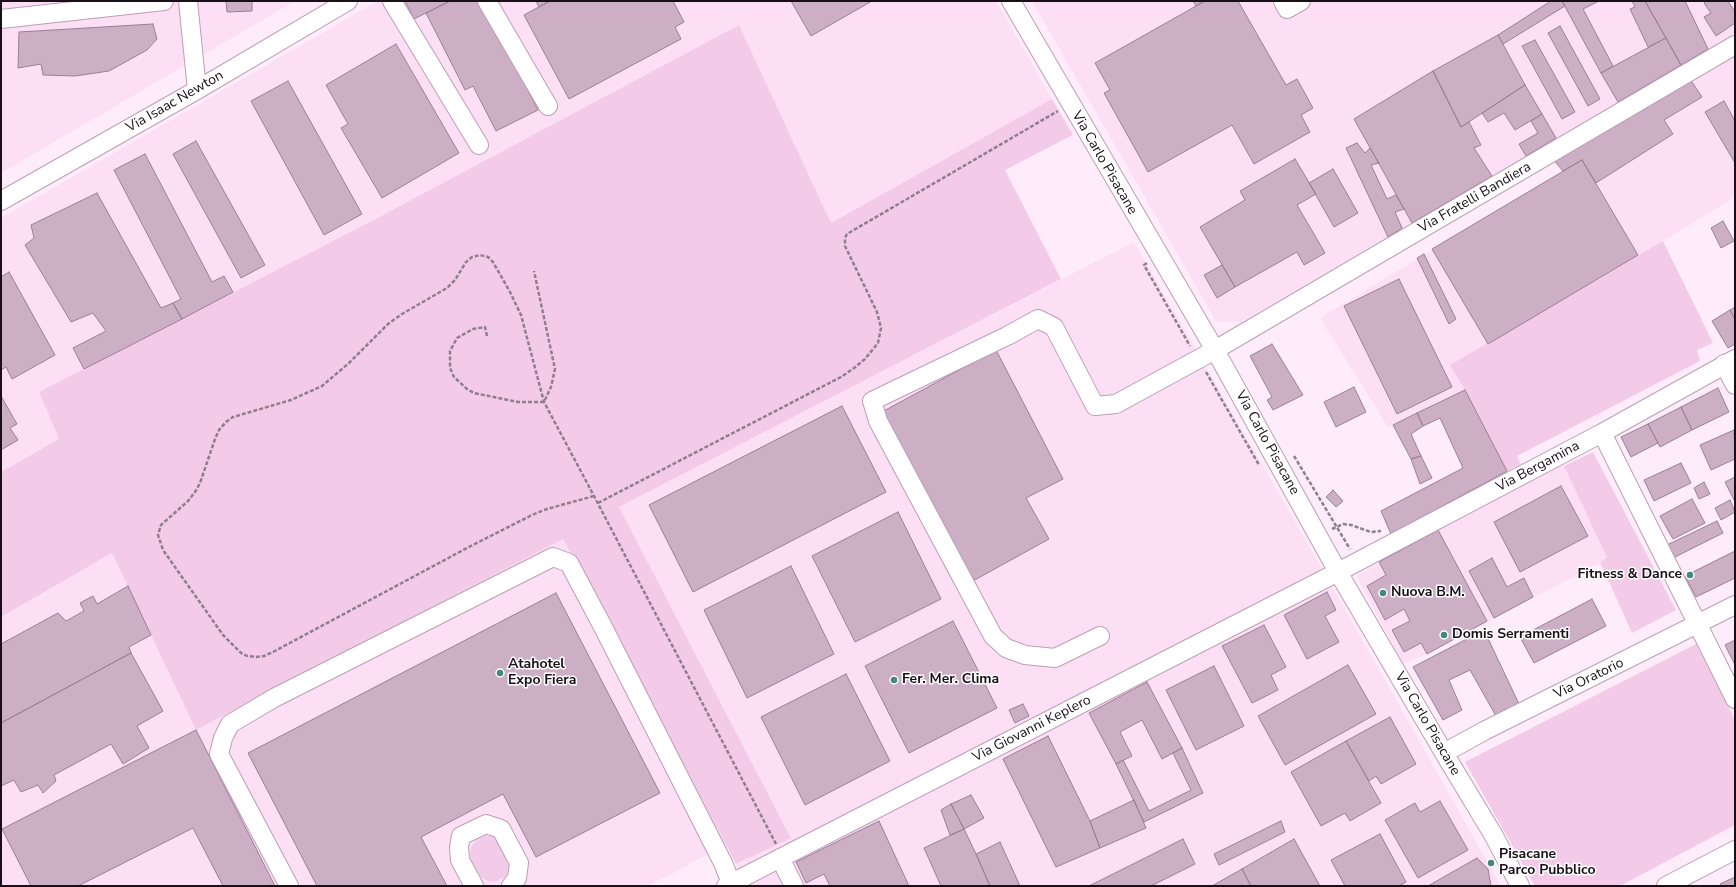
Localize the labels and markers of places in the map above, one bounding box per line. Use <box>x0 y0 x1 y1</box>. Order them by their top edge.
place label: Fitness & Dance <box>1577 567 1682 583</box>
marker: Fitness & Dance <box>1685 570 1695 580</box>
place label: Nuova B.M. <box>1391 585 1465 601</box>
marker: Nuova B.M. <box>1378 588 1388 598</box>
place label: Domis Serramenti <box>1452 627 1569 643</box>
marker: Domis Serramenti <box>1439 630 1449 640</box>
place label: Atahotel Expo Fiera <box>508 657 576 690</box>
marker: Atahotel Expo Fiera <box>495 668 505 678</box>
place label: Fer. Mer. Clima <box>902 672 999 688</box>
marker: Fer. Mer. Clima <box>889 675 899 685</box>
place label: Pisacane Parco Pubblico <box>1499 847 1596 880</box>
marker: Pisacane Parco Pubblico <box>1486 858 1496 868</box>

